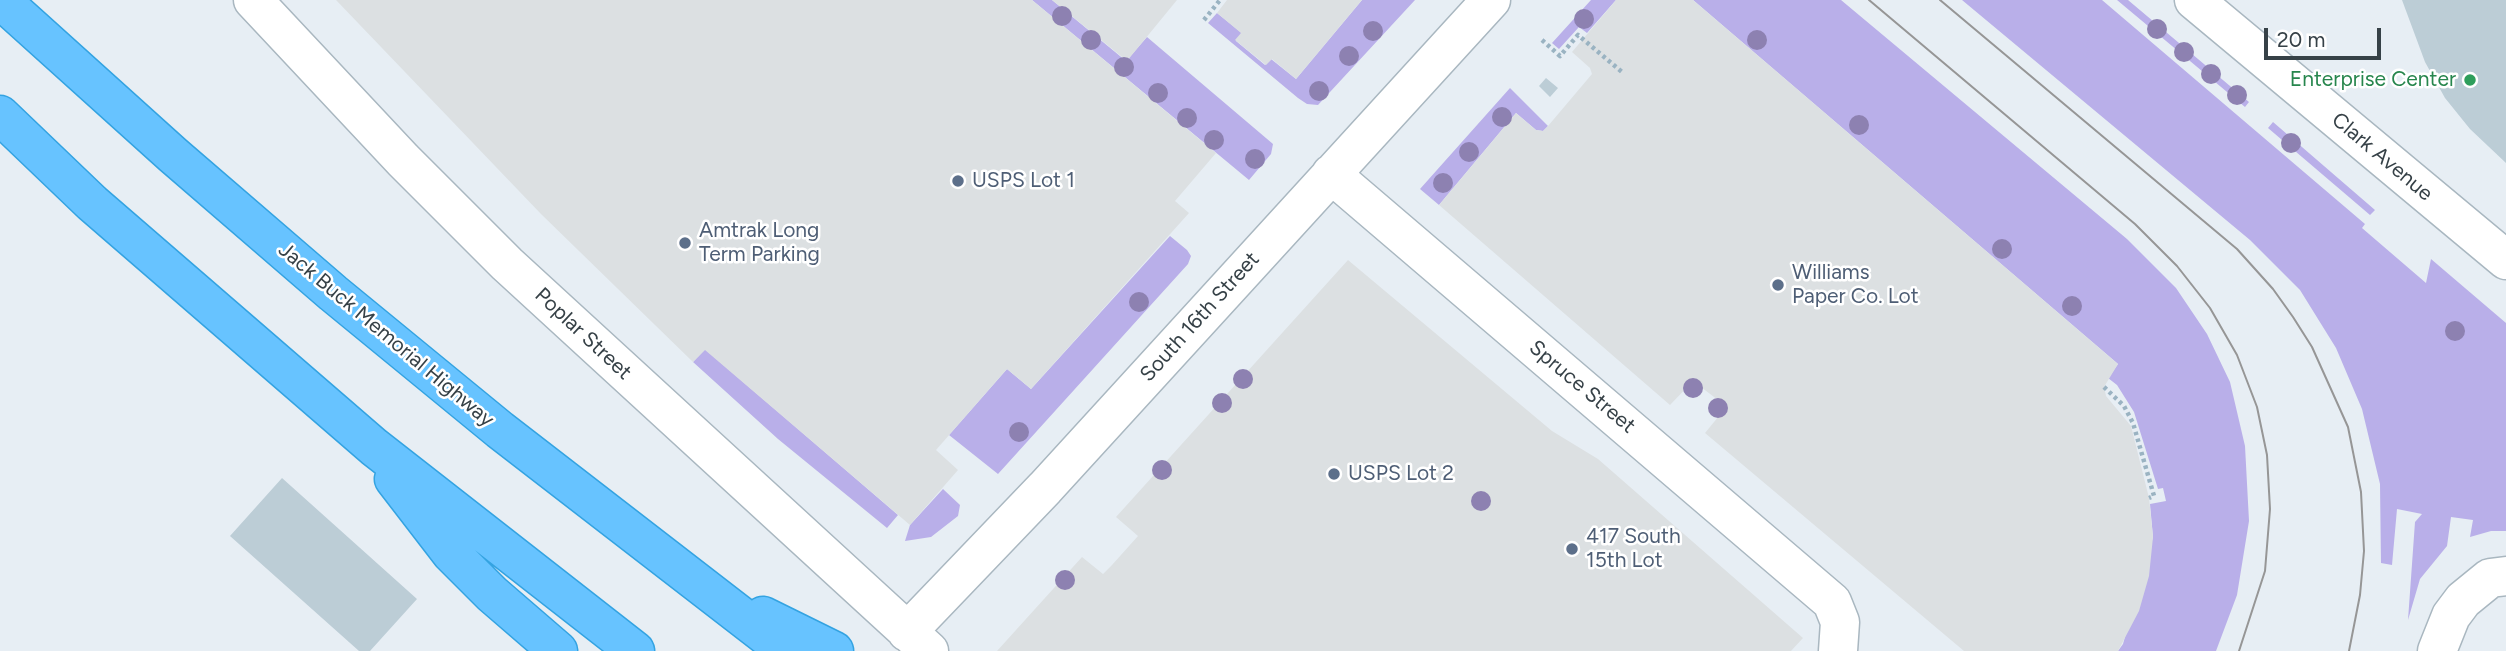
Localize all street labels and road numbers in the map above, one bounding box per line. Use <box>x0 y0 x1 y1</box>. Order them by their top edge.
street label: Clark Avenue <box>2326 108 2438 206</box>
street label: Jack Buck Memorial Highway <box>273 237 499 433</box>
street label: South 16th Street <box>1135 247 1265 387</box>
street label: Poplar Street <box>529 283 637 385</box>
street label: Spruce Street <box>1524 335 1640 439</box>

